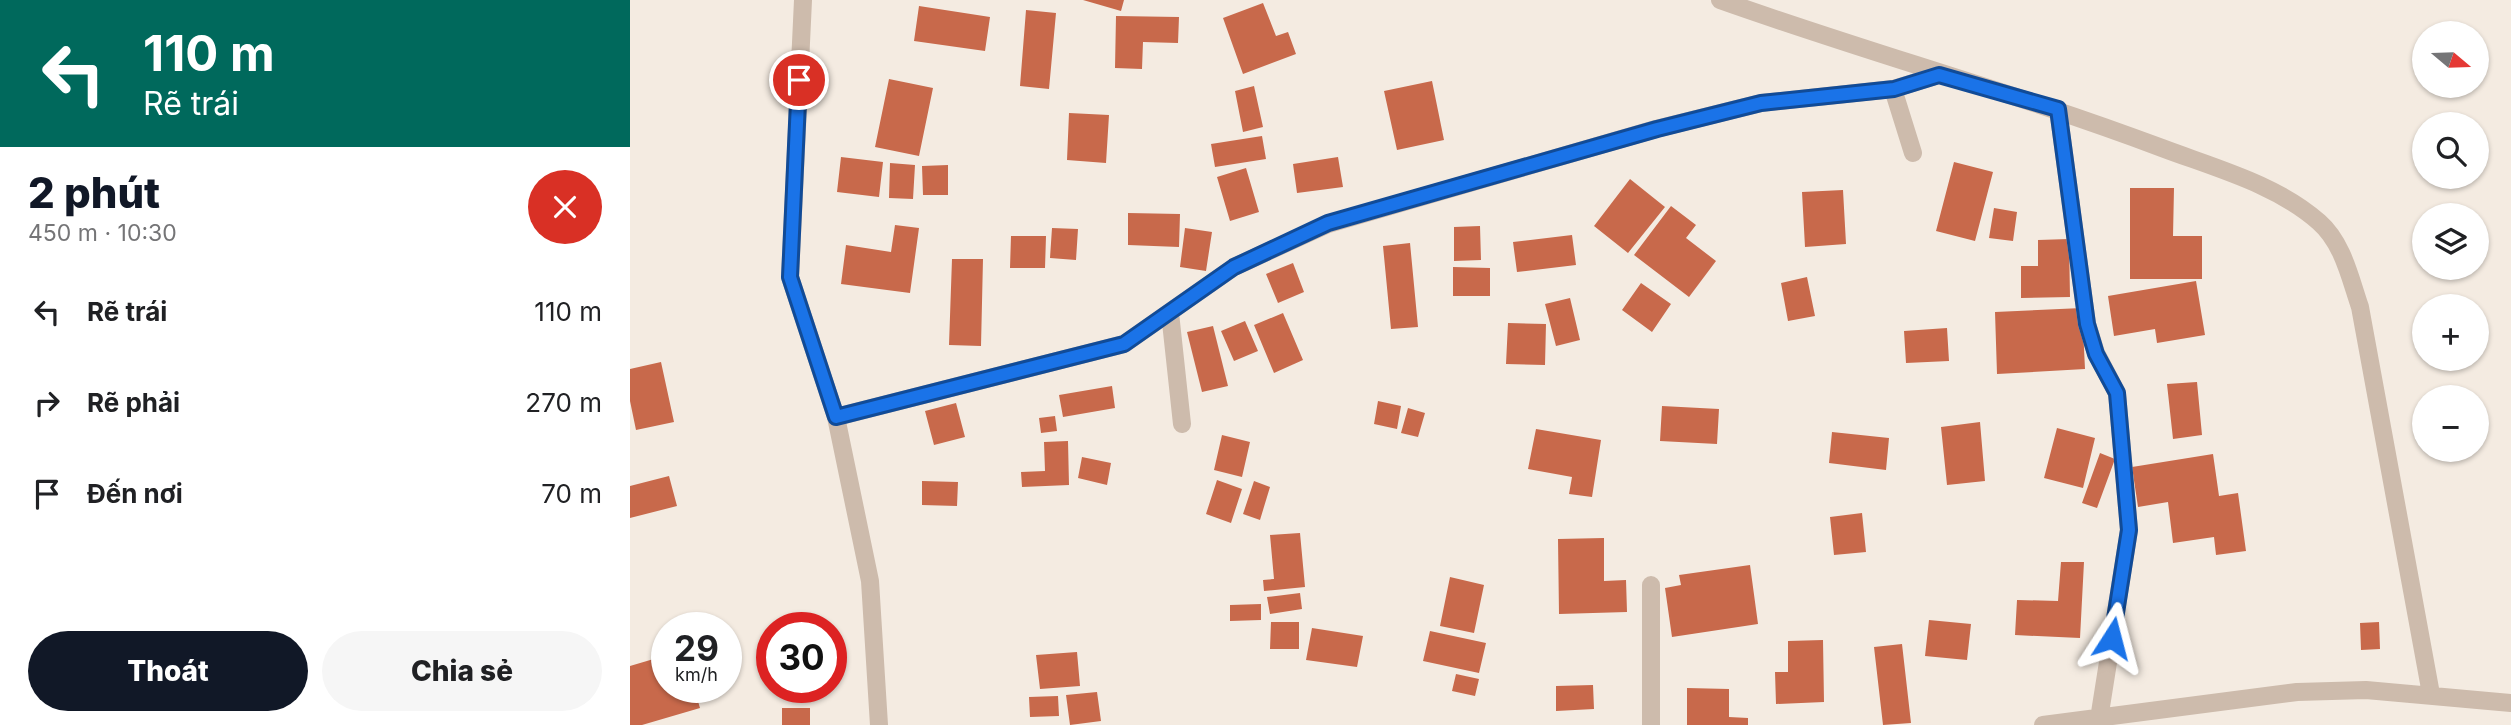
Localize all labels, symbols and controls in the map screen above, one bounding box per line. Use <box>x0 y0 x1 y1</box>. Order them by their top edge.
north arrow <box>2412 21 2488 98</box>
map controls <box>2412 21 2489 462</box>
text: 110 m <box>143 24 275 83</box>
icon: left <box>28 28 119 119</box>
pin <box>769 50 829 110</box>
icon: arrive <box>780 61 818 99</box>
text: Rẽ trái <box>143 84 239 123</box>
button: search <box>2412 112 2489 189</box>
text: 2 phút <box>28 167 160 218</box>
button: close <box>528 170 602 244</box>
button: layers <box>2412 203 2489 280</box>
text: 450 m · 10:30 <box>28 219 177 247</box>
icon: left <box>28 293 66 331</box>
button: + <box>2412 294 2489 371</box>
text: Rẽ trái <box>87 296 167 327</box>
text: 110 m <box>534 296 602 327</box>
icon: right <box>28 384 66 422</box>
button: − <box>2412 385 2489 462</box>
text: Rẽ phải <box>87 387 180 418</box>
text: 270 m <box>525 387 602 418</box>
icon: arrive <box>28 475 66 513</box>
text: Đến nơi <box>87 478 183 509</box>
text: 70 m <box>541 478 602 509</box>
position arrow <box>2075 601 2149 675</box>
speed limit sign: 30 <box>756 612 847 703</box>
text: 29 <box>674 627 719 669</box>
button: Thoát <box>28 631 308 711</box>
button: Chia sẻ <box>322 631 602 711</box>
text: km/h <box>675 664 718 685</box>

